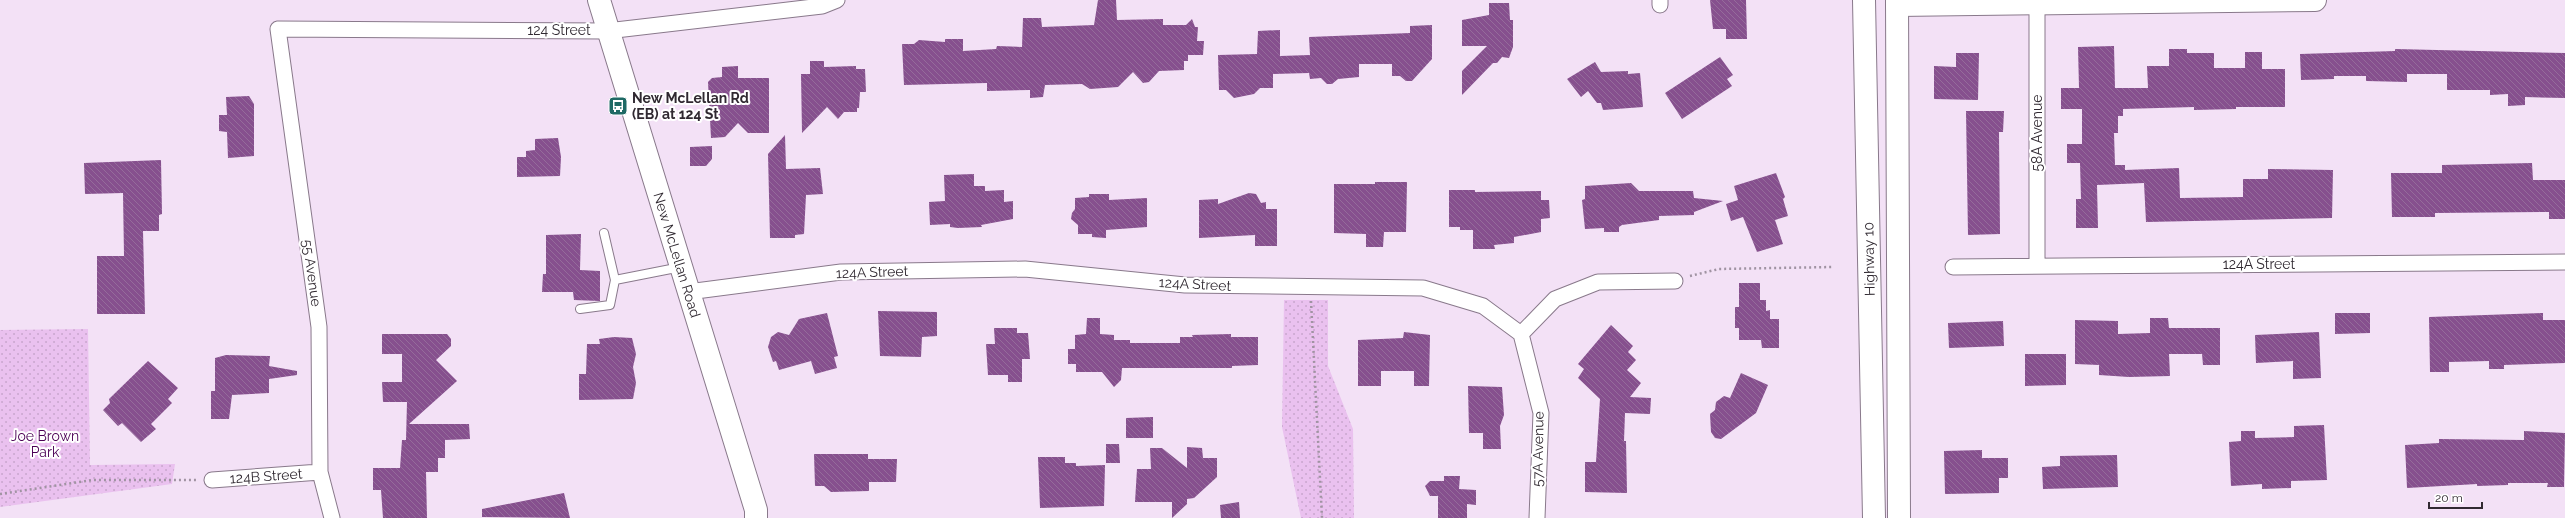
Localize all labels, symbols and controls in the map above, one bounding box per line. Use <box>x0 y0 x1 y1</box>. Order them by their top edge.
street label: 124 Street <box>527 22 591 38</box>
place label: New McLellan Rd (EB) at 124 St <box>632 90 749 122</box>
street label: 58A Avenue <box>2029 94 2045 172</box>
bus stop icon: New McLellan Rd (EB) at 124 St <box>607 95 629 117</box>
street label: New McLellan Road <box>650 191 704 319</box>
street label: Highway 10 <box>1860 222 1878 296</box>
street label: 55 Avenue <box>299 238 325 308</box>
street label: 124A Street <box>2223 256 2295 272</box>
street label: 124A Street <box>836 263 909 281</box>
street label: 124A Street <box>1158 274 1232 294</box>
street label: 57A Avenue <box>1529 411 1547 487</box>
park label: Joe Brown Park <box>11 428 79 460</box>
street label: 124B Street <box>229 465 303 487</box>
scale bar <box>2429 484 2482 510</box>
text: 20 m <box>2435 491 2463 505</box>

